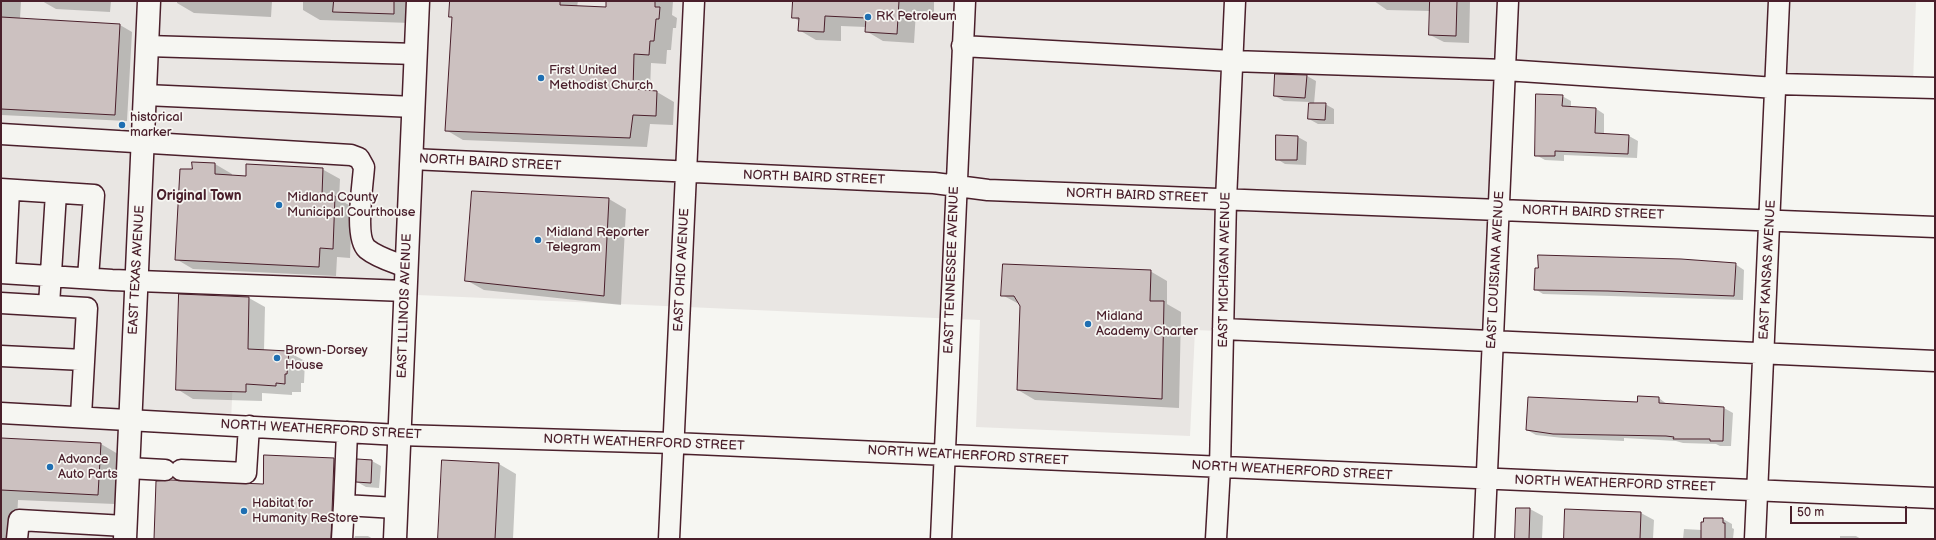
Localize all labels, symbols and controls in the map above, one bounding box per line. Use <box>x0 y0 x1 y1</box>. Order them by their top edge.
place label: RK Petroleum <box>876 9 957 25</box>
marker: RK Petroleum <box>863 12 873 22</box>
place label: First United Methodist Church <box>549 63 653 94</box>
marker: First United Methodist Church <box>536 73 546 83</box>
place label: historical marker <box>130 110 183 141</box>
marker: historical marker <box>117 120 127 130</box>
street label: NORTH BAIRD STREET <box>418 151 562 175</box>
street label: NORTH BAIRD STREET <box>743 168 885 188</box>
street label: EAST TENNESSEE AVENUE <box>941 186 963 354</box>
street label: NORTH BAIRD STREET <box>1066 186 1208 206</box>
district label: Original Town <box>156 188 242 204</box>
place label: Midland County Municipal Courthouse <box>287 190 415 221</box>
street label: EAST LOUISIANA AVENUE <box>1484 191 1508 349</box>
street label: EAST MICHIGAN AVENUE <box>1216 192 1234 348</box>
marker: Midland County Municipal Courthouse <box>274 200 284 210</box>
street label: EAST KANSAS AVENUE <box>1757 200 1779 340</box>
street label: NORTH BAIRD STREET <box>1522 203 1664 223</box>
street label: EAST TEXAS AVENUE <box>126 205 148 335</box>
street label: EAST OHIO AVENUE <box>671 208 693 332</box>
place label: Midland Reporter Telegram <box>546 225 649 256</box>
street label: EAST ILLINOIS AVENUE <box>395 233 415 379</box>
marker: Midland Reporter Telegram <box>533 235 543 245</box>
place label: Midland Academy Charter <box>1096 309 1198 340</box>
marker: Midland Academy Charter <box>1083 319 1093 329</box>
place label: Brown-Dorsey House <box>285 343 368 374</box>
marker: Brown-Dorsey House <box>272 353 282 363</box>
street label: NORTH WEATHERFORD STREET <box>220 417 422 443</box>
street label: NORTH WEATHERFORD STREET <box>543 432 745 454</box>
street label: NORTH WEATHERFORD STREET <box>867 443 1069 469</box>
place label: Advance Auto Parts <box>58 452 118 483</box>
street label: NORTH WEATHERFORD STREET <box>1191 458 1393 484</box>
marker: Advance Auto Parts <box>45 462 55 472</box>
street label: NORTH WEATHERFORD STREET <box>1514 473 1716 495</box>
place label: Habitat for Humanity ReStore <box>252 496 359 527</box>
scale bar <box>1792 498 1909 524</box>
text: 50 m <box>1797 505 1824 520</box>
marker: Habitat for Humanity ReStore <box>239 506 249 516</box>

